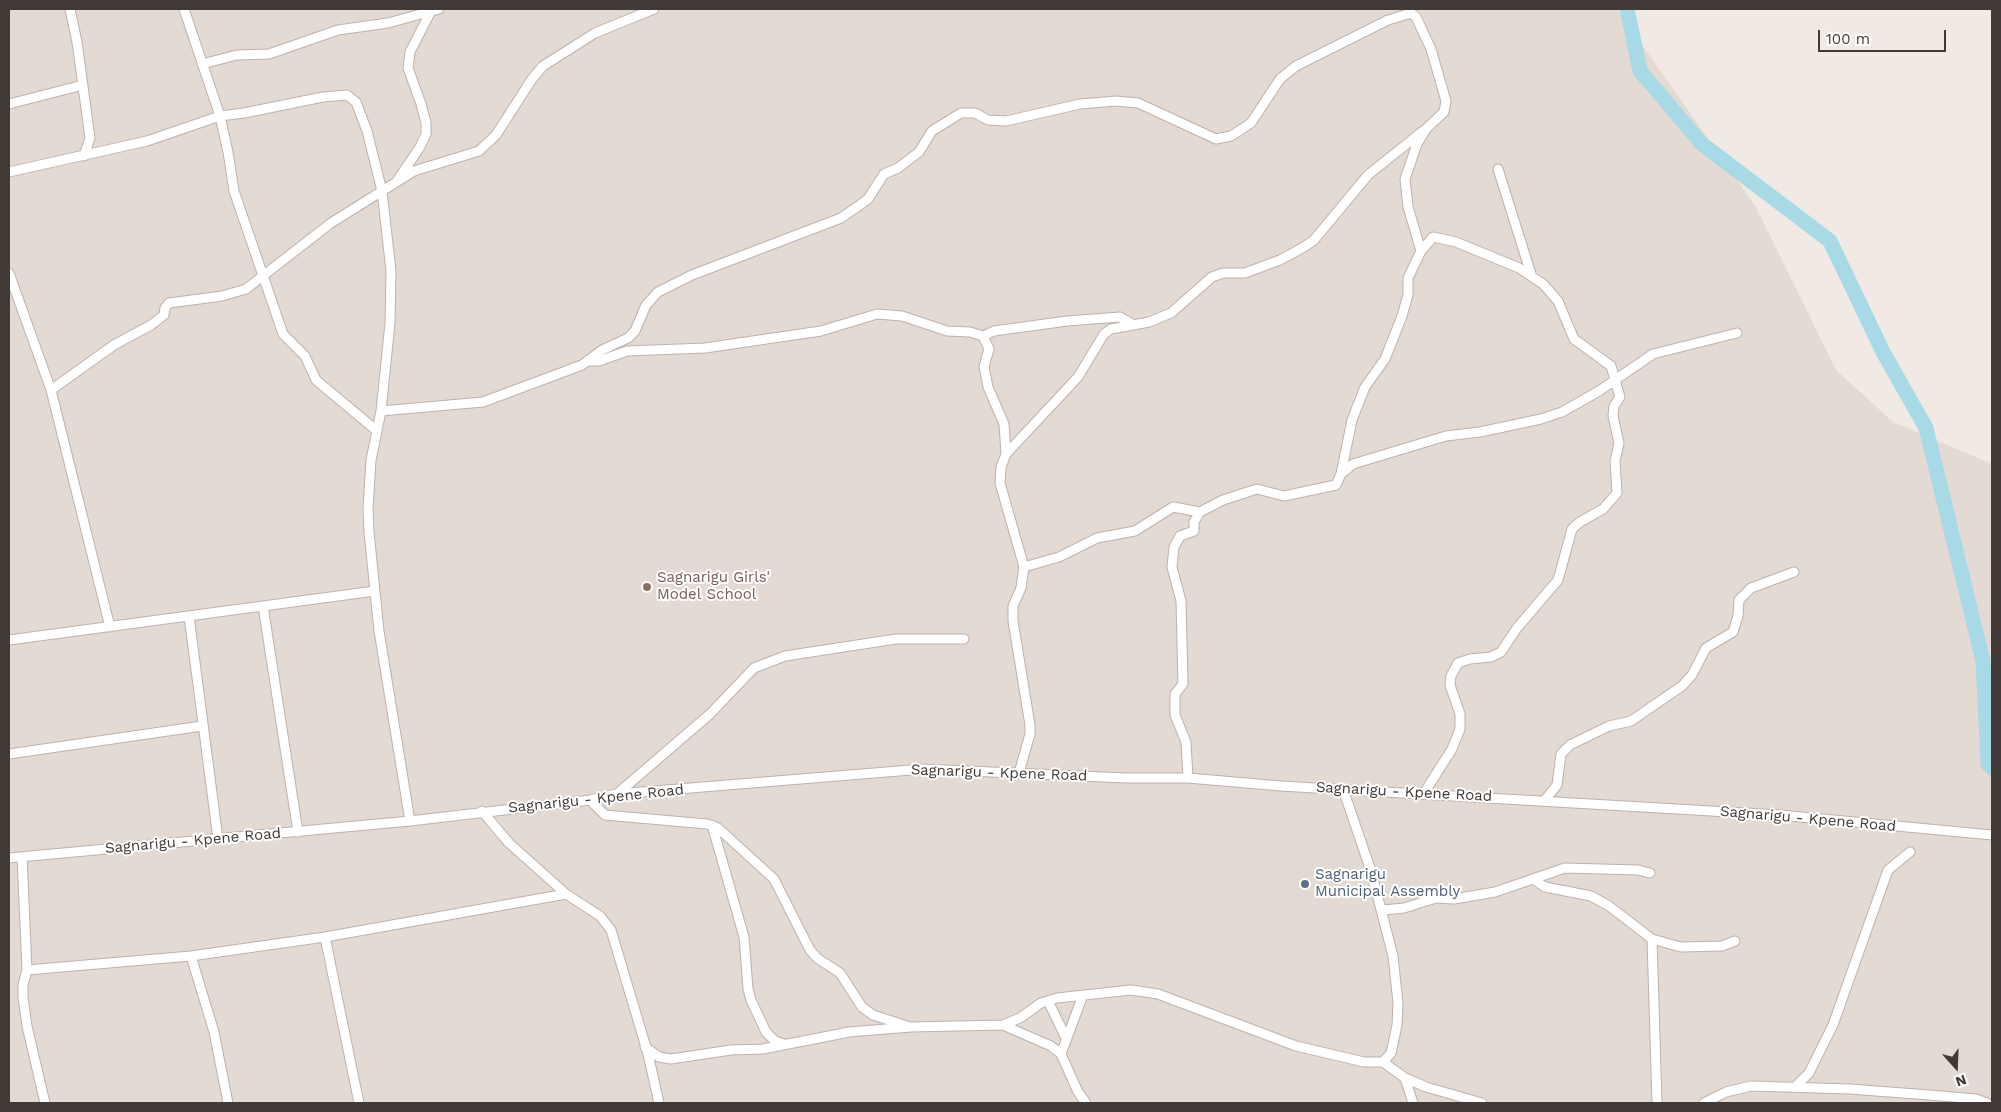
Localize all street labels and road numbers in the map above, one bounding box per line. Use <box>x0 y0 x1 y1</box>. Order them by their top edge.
street label: Sagnarigu - Kpene Road <box>910 761 1088 785</box>
street label: Sagnarigu - Kpene Road <box>1315 778 1493 806</box>
street label: Sagnarigu - Kpene Road <box>507 781 685 817</box>
street label: Sagnarigu - Kpene Road <box>1719 802 1897 836</box>
street label: Sagnarigu - Kpene Road <box>104 824 282 858</box>

